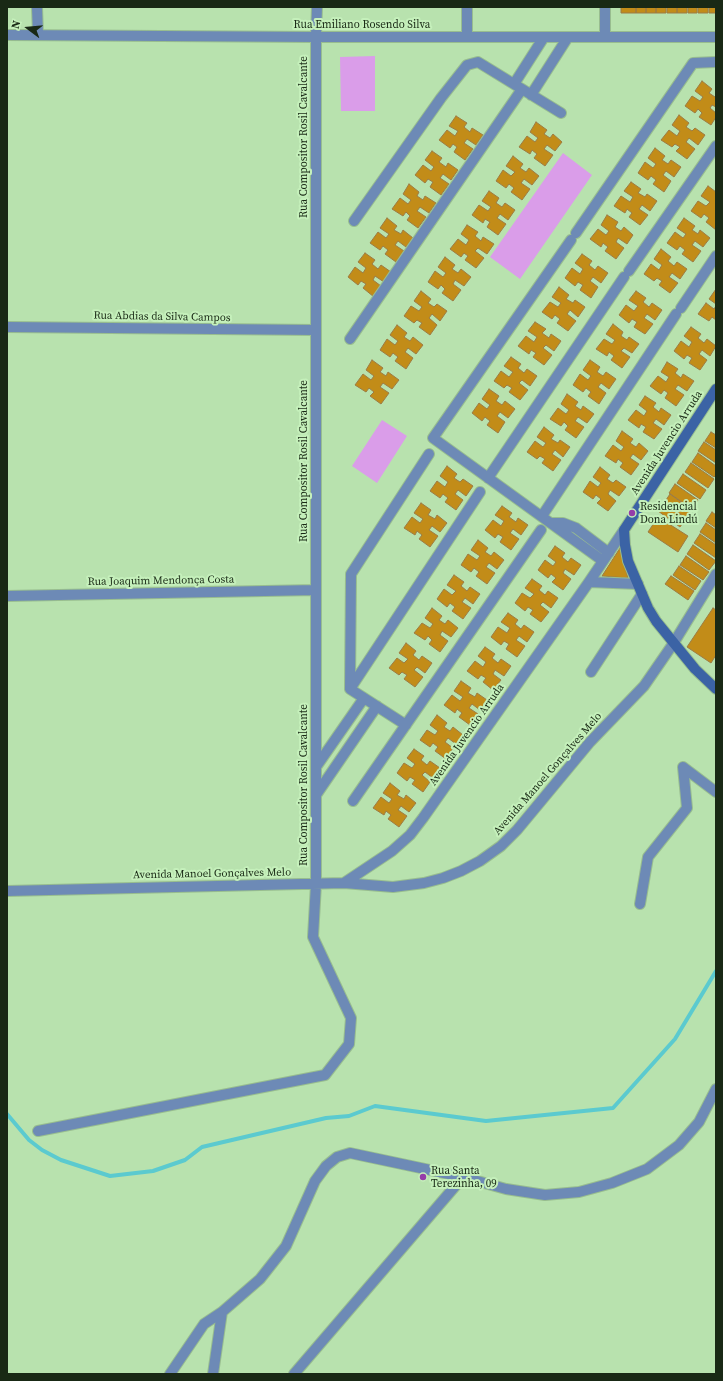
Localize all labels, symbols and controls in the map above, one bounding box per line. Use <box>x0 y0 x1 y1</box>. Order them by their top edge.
north arrow <box>8 8 48 48</box>
street label: Rua Emiliano Rosendo Silva <box>294 18 430 32</box>
text: N <box>8 19 24 30</box>
street label: Rua Compositor Rosil Cavalcante <box>297 56 311 218</box>
street label: Rua Abdias da Silva Campos <box>93 309 231 325</box>
street label: Rua Compositor Rosil Cavalcante <box>297 380 311 542</box>
street label: Avenida Juvencio Arruda <box>628 389 706 497</box>
place label: Residencial Dona Lindú <box>640 500 698 526</box>
marker: Residencial Dona Lindú <box>627 508 637 518</box>
street label: Rua Joaquim Mendonça Costa <box>87 573 235 589</box>
street label: Avenida Juvencio Arruda <box>427 682 507 788</box>
street label: Rua Compositor Rosil Cavalcante <box>297 704 311 866</box>
street label: Avenida Manoel Gonçalves Melo <box>491 710 605 838</box>
street label: Avenida Manoel Gonçalves Melo <box>133 866 291 882</box>
place label: Rua Santa Terezinha, 09 <box>431 1164 497 1190</box>
marker: Rua Santa Terezinha, 09 <box>418 1172 428 1182</box>

